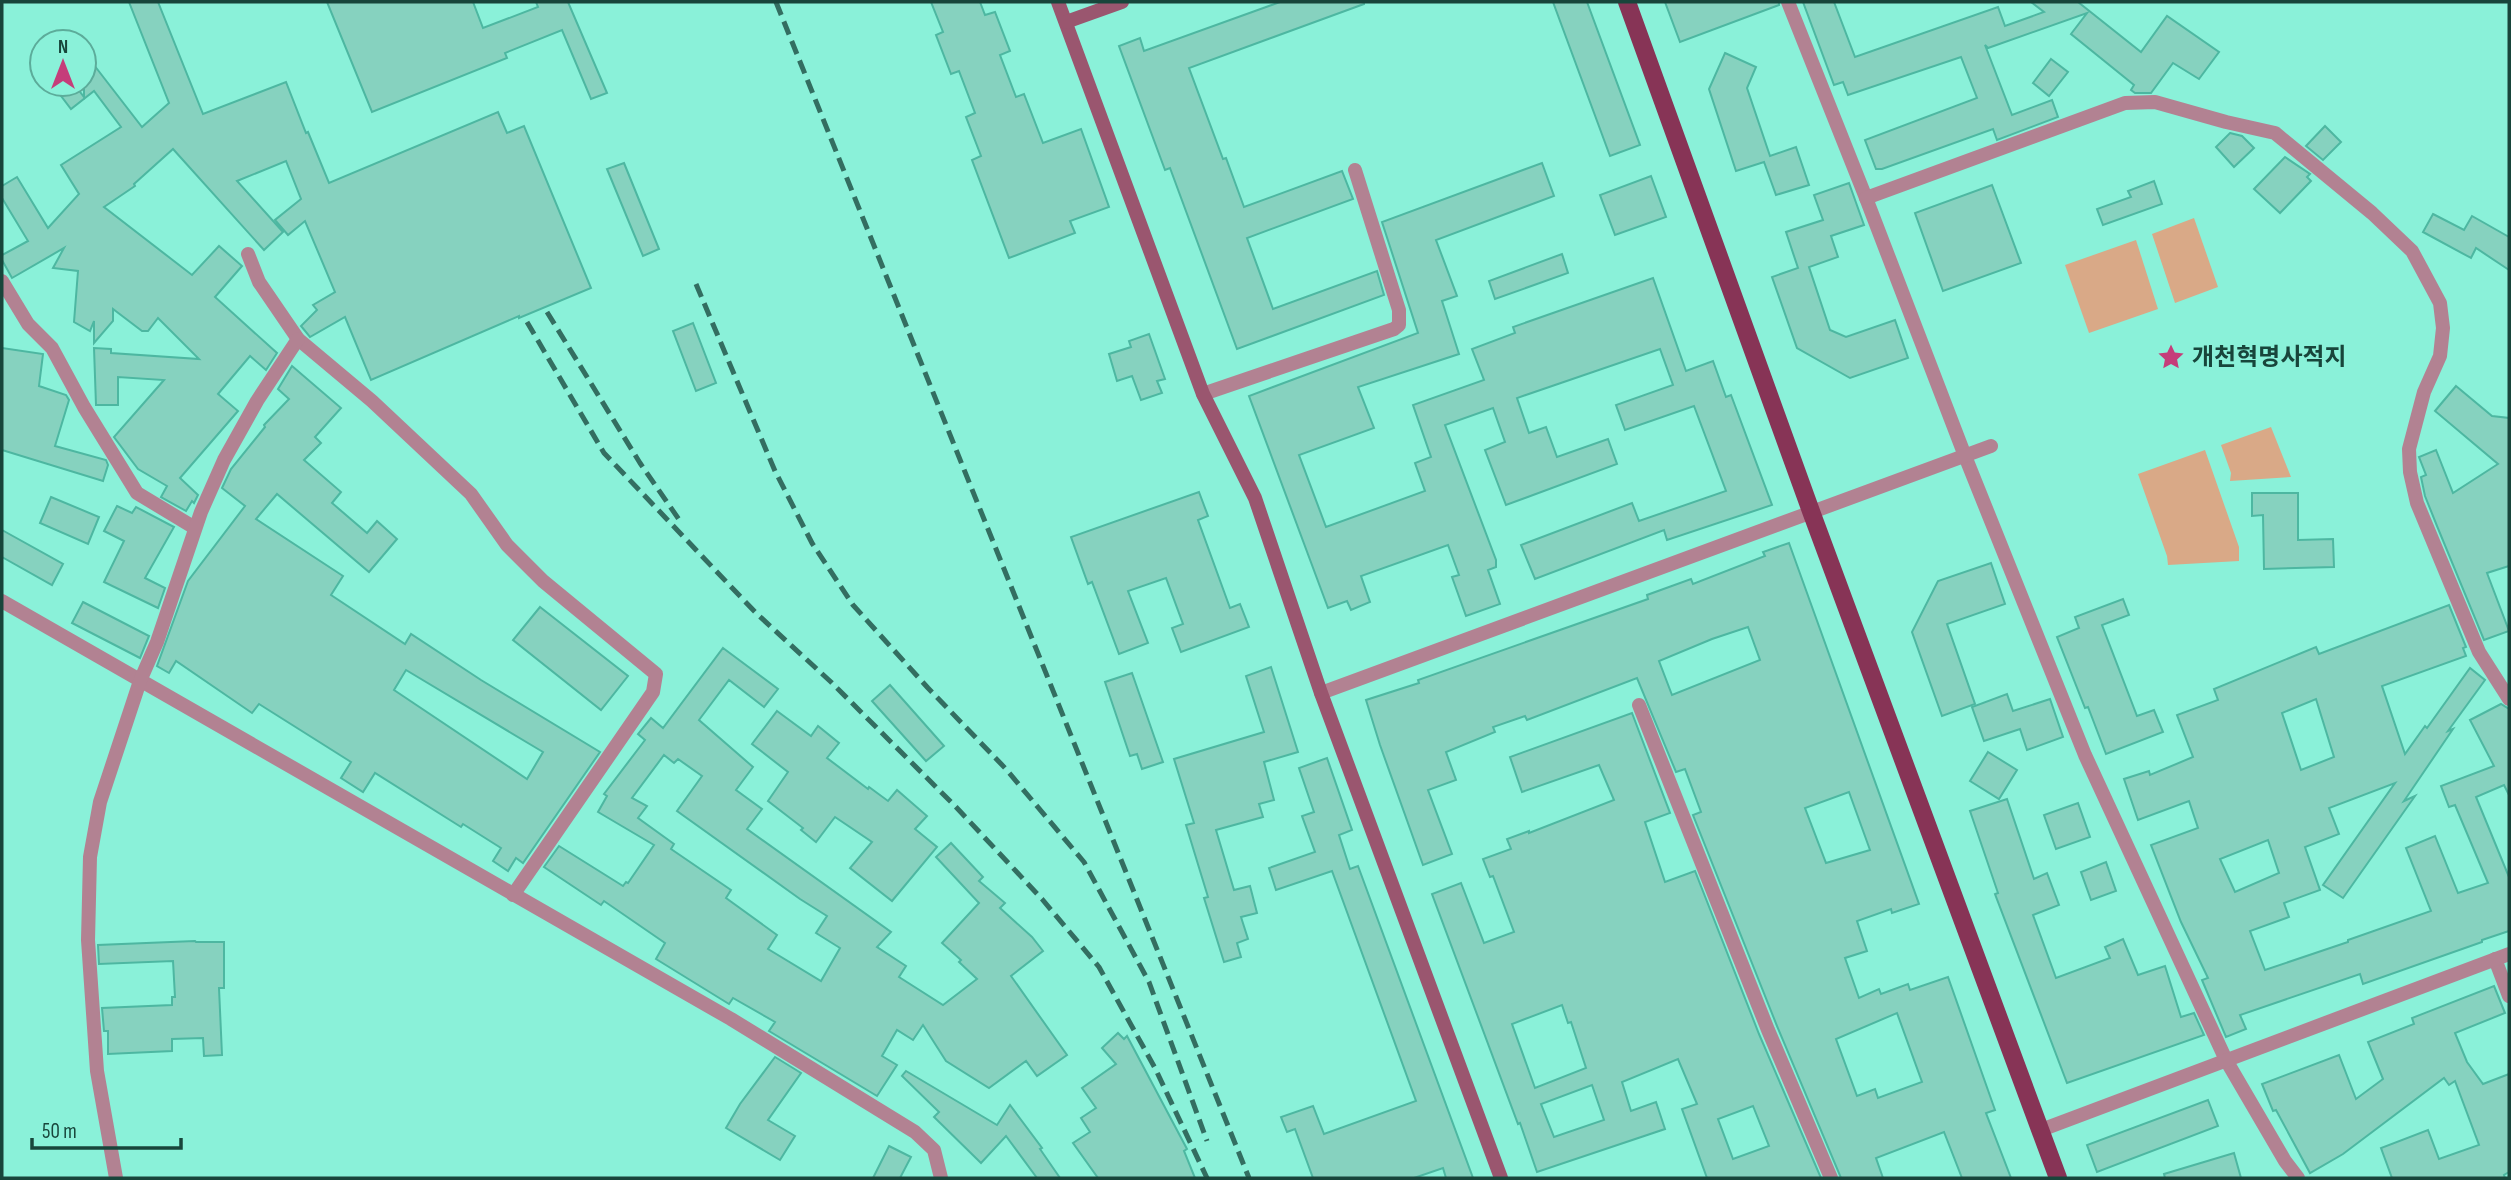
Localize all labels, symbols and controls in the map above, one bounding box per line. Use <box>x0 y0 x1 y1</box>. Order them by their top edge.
north arrow <box>28 28 98 98</box>
text: N <box>58 36 68 59</box>
place icon: 개천혁명사적지 <box>2156 342 2186 372</box>
place label: 개천혁명사적지 <box>2192 343 2347 372</box>
scale bar <box>32 1106 180 1150</box>
text: 50 m <box>42 1119 77 1144</box>

